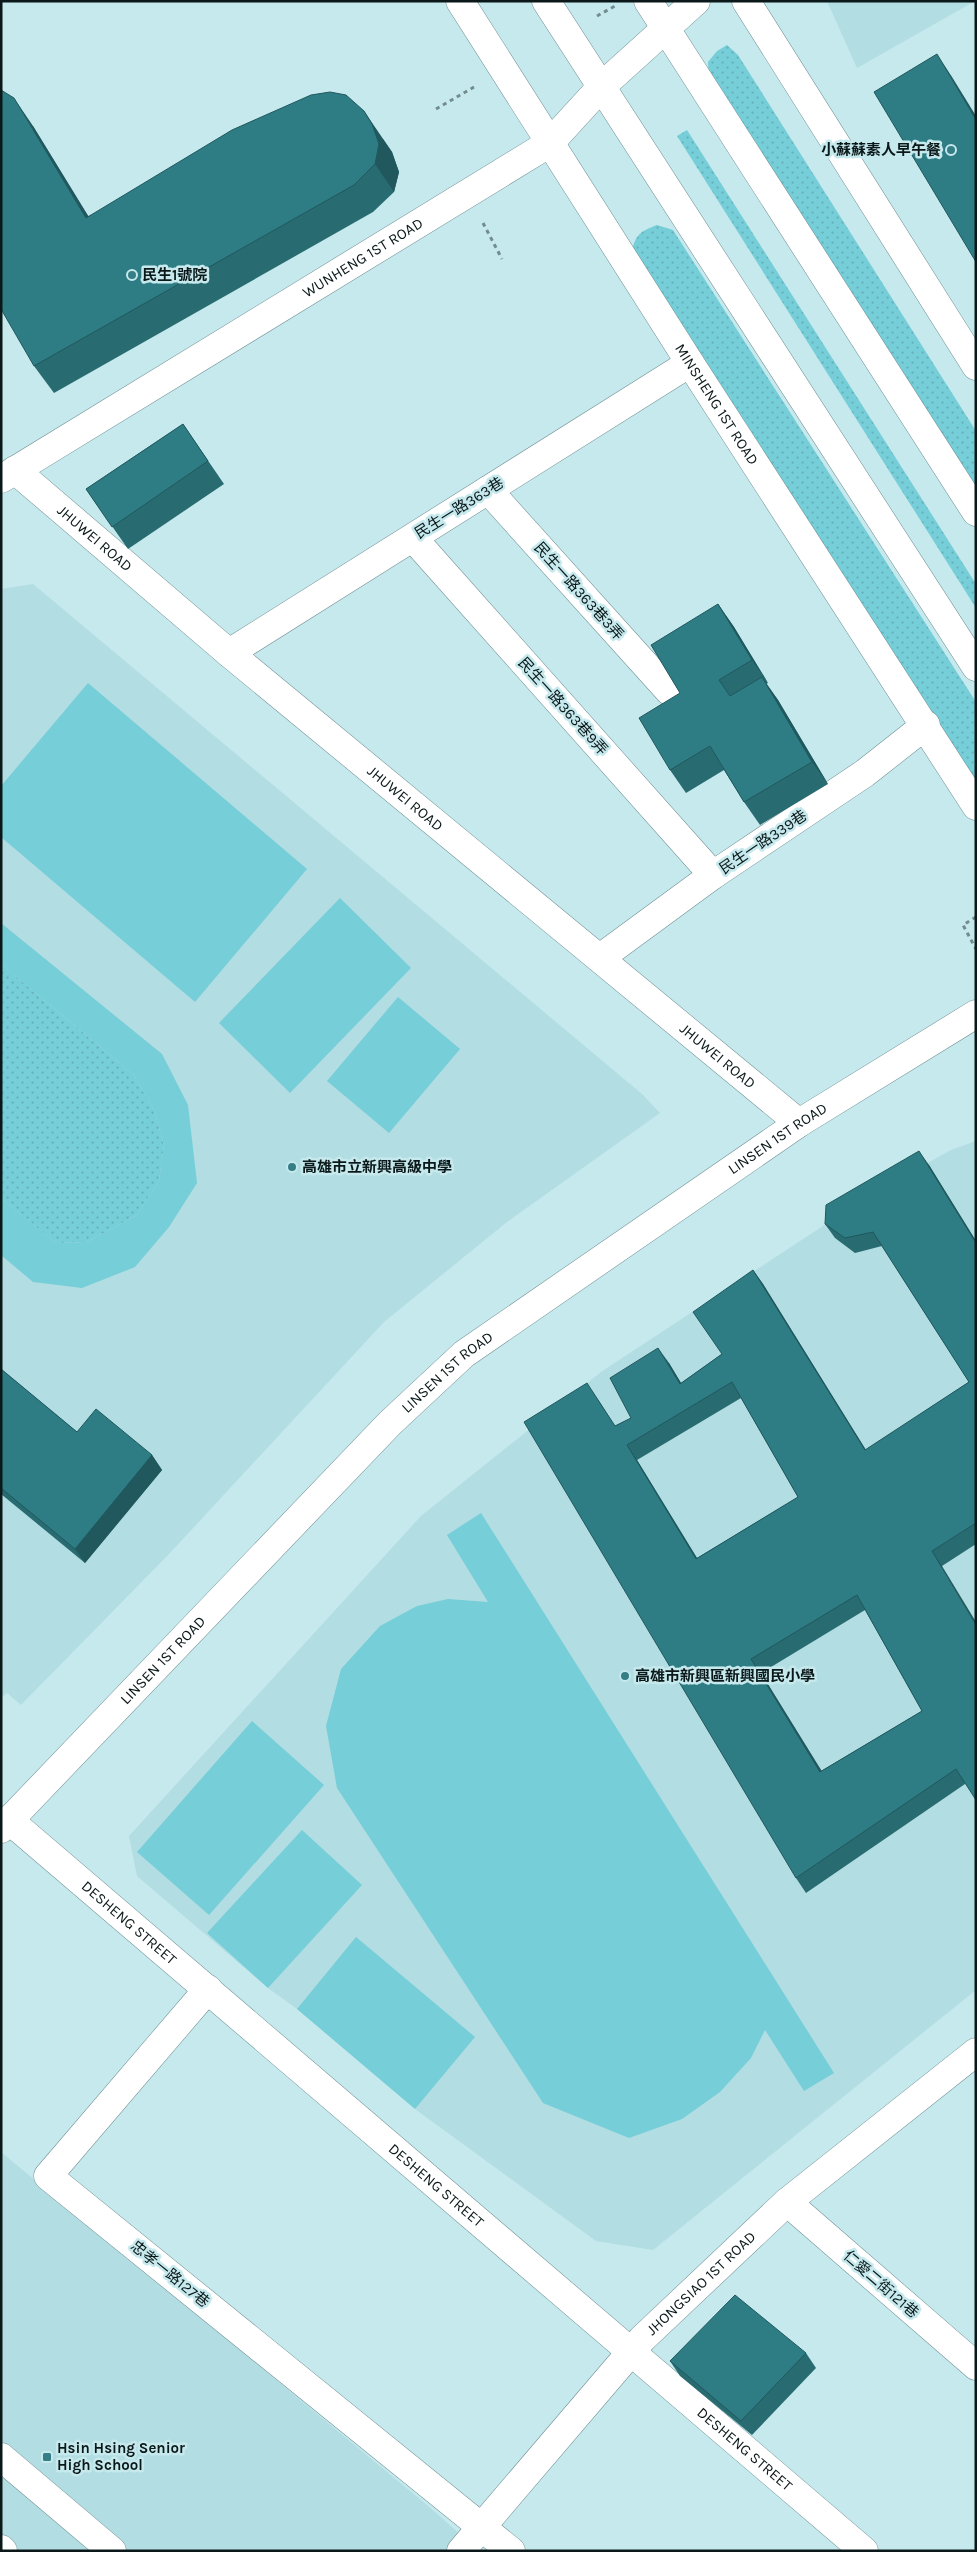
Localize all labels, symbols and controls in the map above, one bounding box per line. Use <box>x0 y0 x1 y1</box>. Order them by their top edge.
place label: 小蘇蘇素人早午餐 <box>821 141 941 159</box>
marker: 小蘇蘇素人早午餐 <box>945 144 957 156</box>
street label: WUNHENG 1ST ROAD <box>299 214 426 301</box>
place label: 民生1號院 <box>142 266 207 284</box>
marker: 民生1號院 <box>126 269 138 281</box>
street label: MINSHENG 1ST ROAD <box>671 340 762 468</box>
street label: 民生一路363巷 <box>411 474 507 542</box>
street label: JHUWEI ROAD <box>54 501 136 575</box>
street label: 民生一路363巷3弄 <box>530 538 628 644</box>
street label: 民生一路363巷9弄 <box>514 654 612 758</box>
street label: JHUWEI ROAD <box>364 762 447 835</box>
street label: 民生一路339巷 <box>716 806 810 878</box>
street label: JHUWEI ROAD <box>676 1019 759 1092</box>
street label: LINSEN 1ST ROAD <box>725 1099 830 1178</box>
place label: 高雄市立新興高級中學 <box>302 1158 452 1176</box>
marker: 高雄市立新興高級中學 <box>286 1161 298 1173</box>
street label: LINSEN 1ST ROAD <box>398 1328 496 1417</box>
street label: LINSEN 1ST ROAD <box>116 1612 209 1708</box>
place label: 高雄市新興區新興國民小學 <box>635 1667 815 1685</box>
marker: 高雄市新興區新興國民小學 <box>619 1670 631 1682</box>
street label: DESHENG STREET <box>78 1877 181 1969</box>
street label: DESHENG STREET <box>385 2140 488 2231</box>
street label: JHONGSIAO 1ST ROAD <box>643 2227 759 2339</box>
street label: 忠孝一路127巷 <box>127 2237 213 2311</box>
street label: 仁愛二街121巷 <box>840 2247 922 2321</box>
street label: DESHENG STREET <box>693 2403 796 2495</box>
place label: Hsin Hsing Senior High School <box>57 2439 185 2474</box>
marker: Hsin Hsing Senior High School <box>41 2451 53 2463</box>

